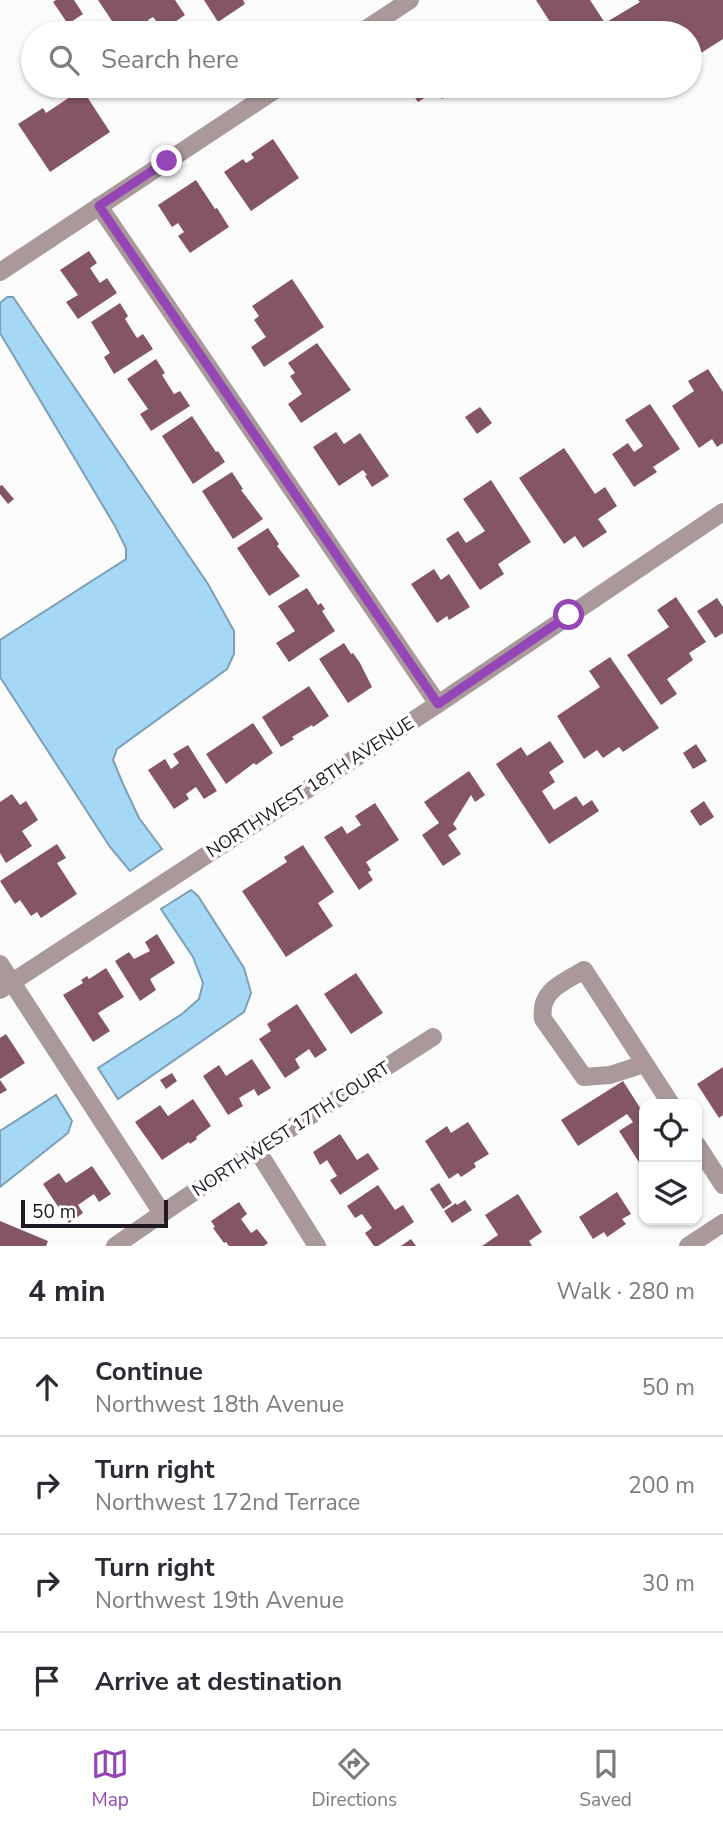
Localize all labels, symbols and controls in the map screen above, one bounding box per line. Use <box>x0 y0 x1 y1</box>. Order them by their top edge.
search box <box>21 21 702 98</box>
icon: search <box>45 41 83 79</box>
text: Search here <box>101 42 239 77</box>
route end <box>151 145 182 176</box>
route start <box>553 599 584 630</box>
street label: NORTHWEST 18TH AVENUE <box>202 711 418 863</box>
street label: NORTHWEST 17TH COURT <box>187 1056 395 1202</box>
map controls <box>639 1099 702 1225</box>
button: locate <box>639 1099 702 1162</box>
button: layers <box>639 1162 702 1225</box>
scale bar <box>21 1197 168 1229</box>
text: 50 m <box>32 1199 76 1225</box>
text: 4 min <box>28 1271 106 1312</box>
text: Walk · 280 m <box>556 1276 695 1307</box>
text: Continue <box>95 1354 203 1389</box>
icon: ahead <box>28 1368 66 1406</box>
text: 50 m <box>642 1372 695 1403</box>
text: Northwest 18th Avenue <box>95 1389 344 1420</box>
text: Turn right <box>95 1452 214 1487</box>
icon: right <box>28 1466 66 1504</box>
text: 200 m <box>628 1470 695 1501</box>
text: Northwest 172nd Terrace <box>95 1487 360 1518</box>
text: Turn right <box>95 1550 214 1585</box>
icon: right <box>28 1564 66 1602</box>
text: 30 m <box>642 1568 695 1599</box>
text: Northwest 19th Avenue <box>95 1585 344 1616</box>
icon: arrive <box>28 1662 66 1700</box>
text: Arrive at destination <box>95 1664 342 1699</box>
tab: Map <box>91 1745 129 1813</box>
tab: Directions <box>311 1745 397 1813</box>
tab: Saved <box>579 1745 632 1813</box>

